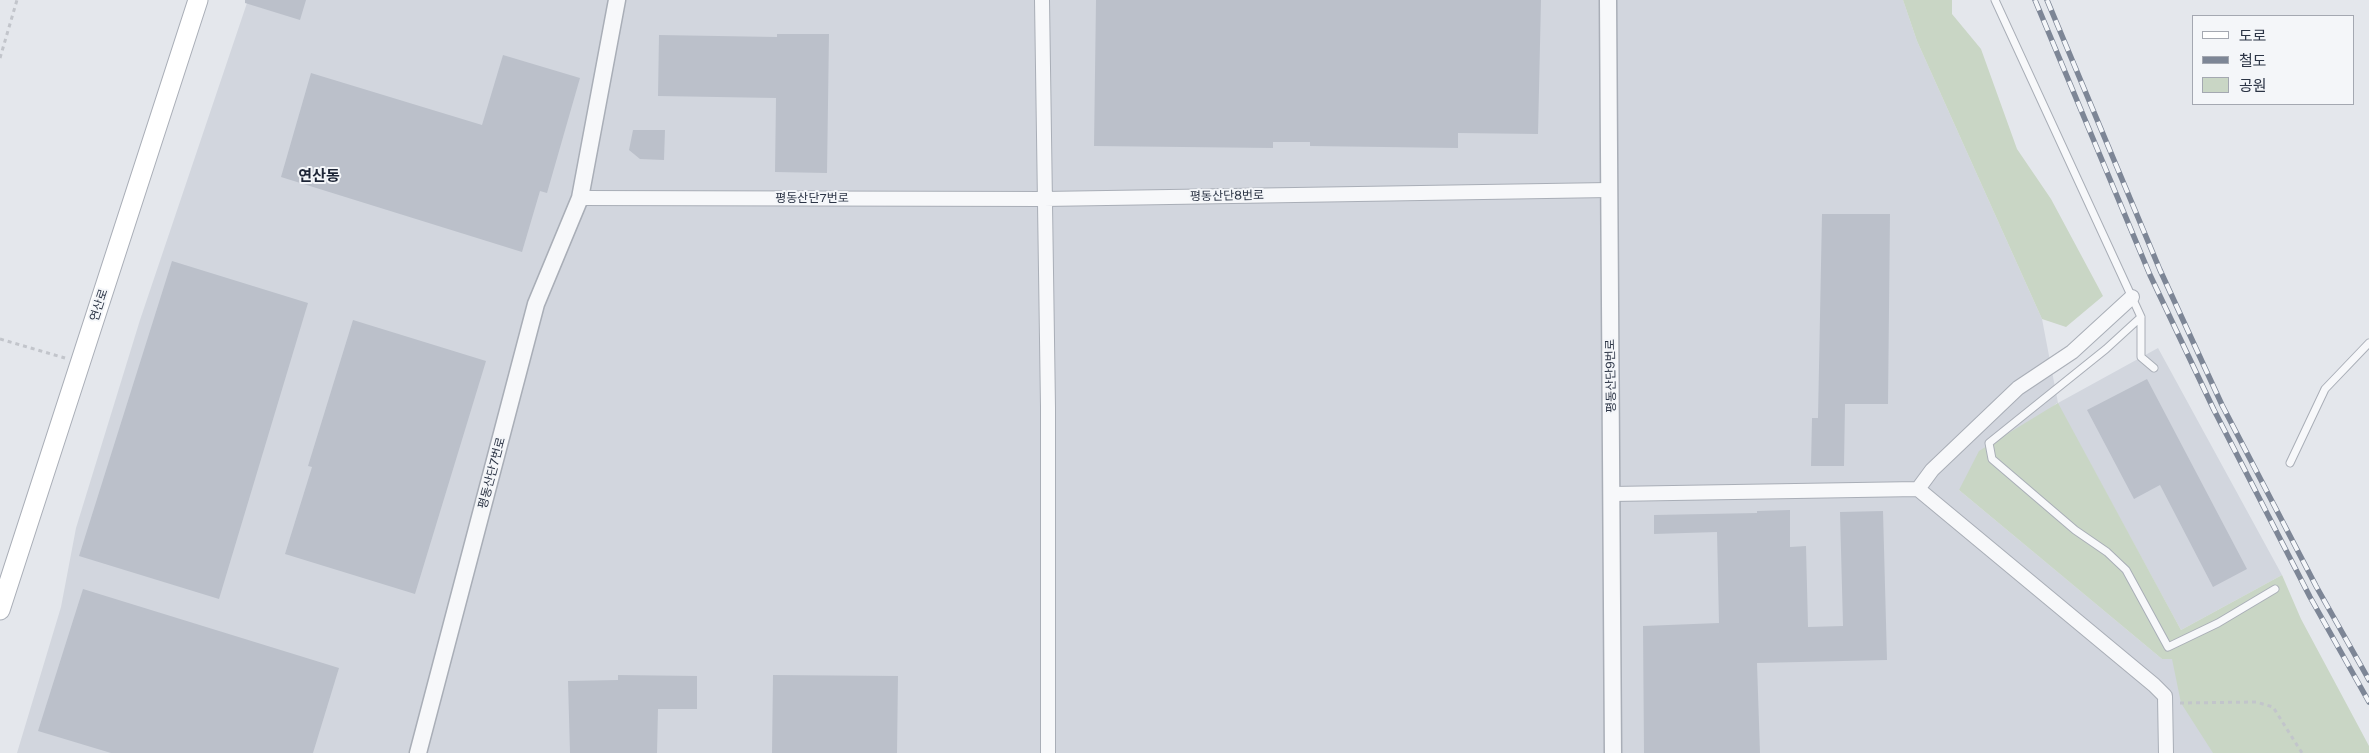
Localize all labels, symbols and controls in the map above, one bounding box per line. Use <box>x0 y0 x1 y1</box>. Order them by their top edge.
legend <box>2192 15 2354 105</box>
text: 도로 <box>2239 27 2267 44</box>
text: 철도 <box>2239 52 2267 69</box>
text: 공원 <box>2239 77 2267 94</box>
district label: 연산동 <box>298 167 340 185</box>
street label: 평동산단8번로 <box>1190 188 1264 204</box>
street label: 평동산단7번로 <box>775 191 849 205</box>
street label: 연산로 <box>87 287 111 323</box>
street label: 평동산단9번로 <box>1603 339 1619 413</box>
street label: 평동산단7번로 <box>476 436 508 510</box>

